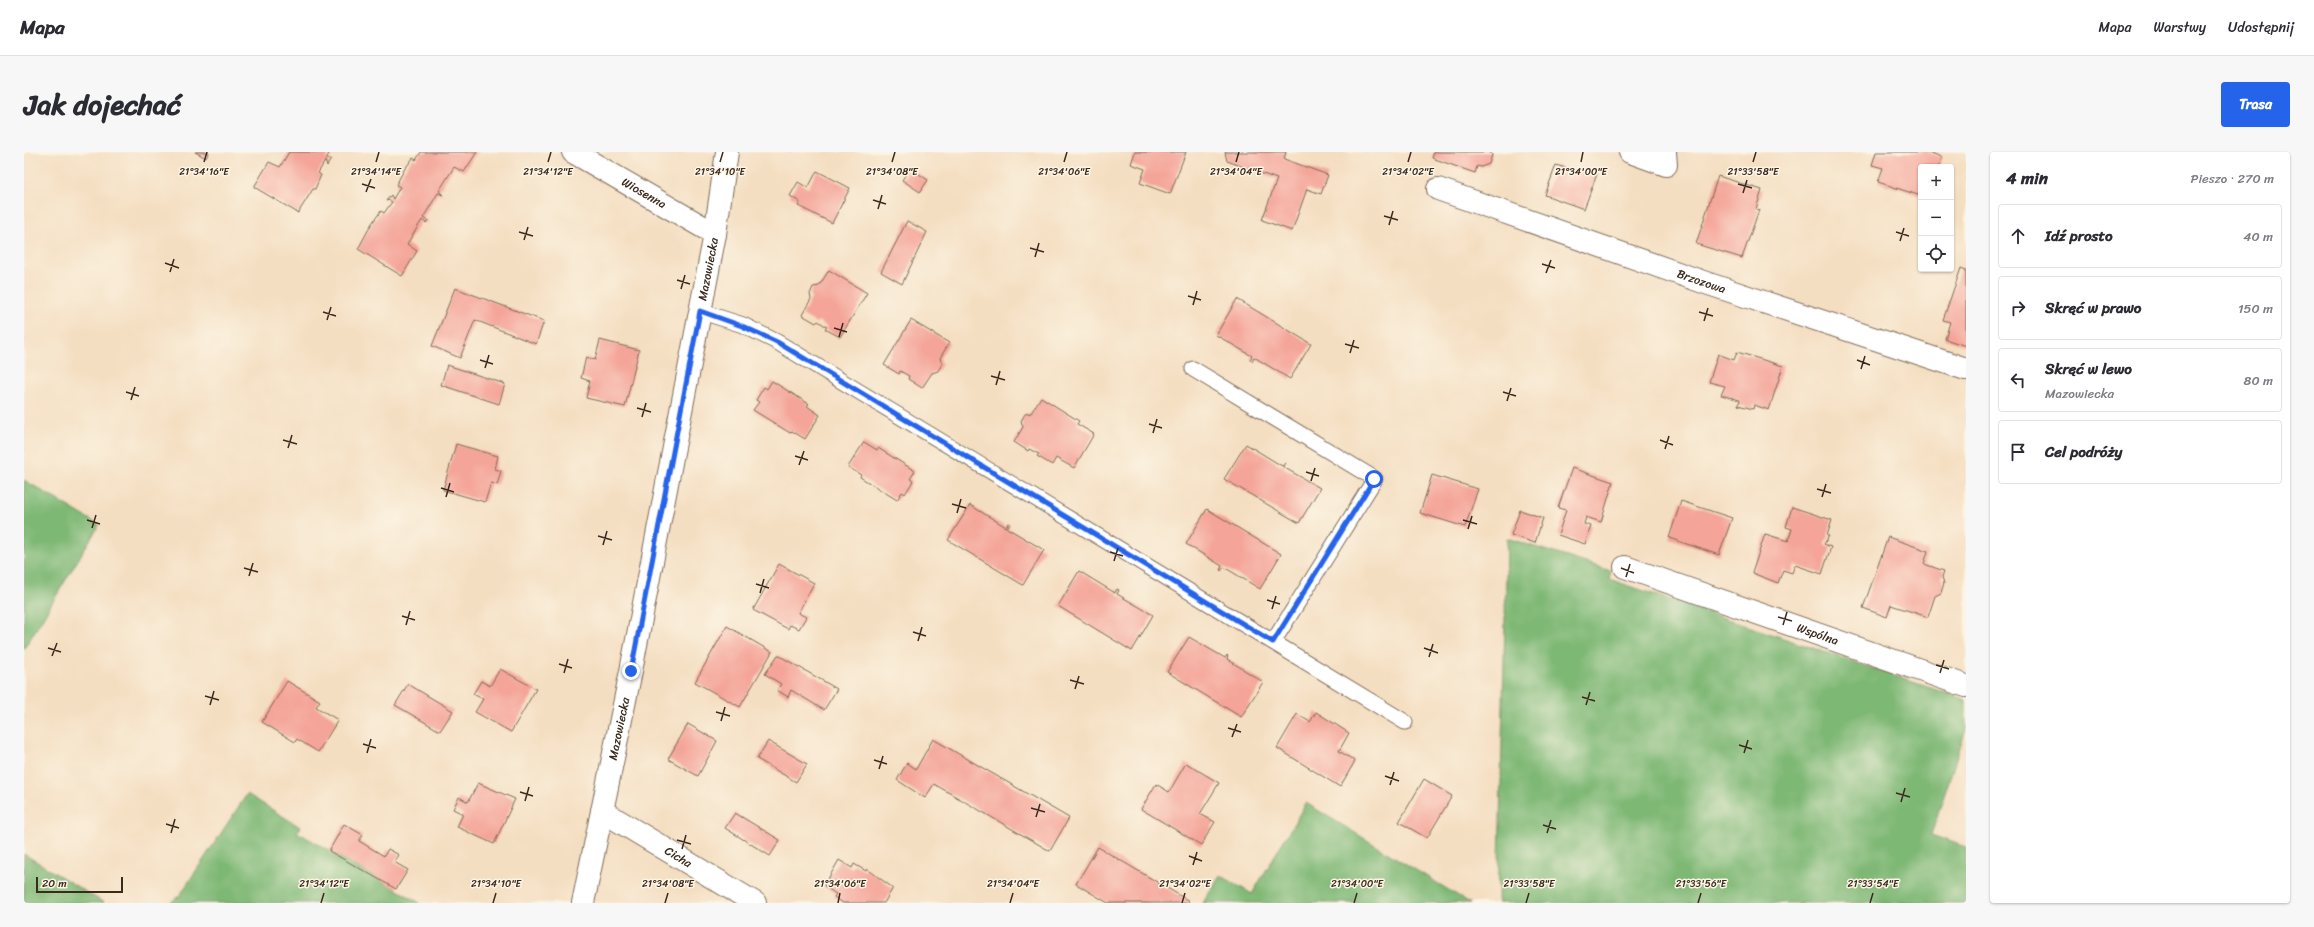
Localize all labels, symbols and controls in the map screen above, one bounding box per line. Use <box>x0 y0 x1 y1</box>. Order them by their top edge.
text: Mapa <box>20 11 65 44</box>
text: Mapa <box>2099 15 2131 40</box>
text: Warstwy <box>2153 15 2206 40</box>
text: Udostępnij <box>2228 15 2294 40</box>
text: Jak dojechać <box>24 80 181 129</box>
button: Trasa <box>2221 82 2290 127</box>
text: 21°34'16"E <box>179 163 230 181</box>
text: 21°34'14"E <box>351 163 402 181</box>
text: 21°34'12"E <box>523 163 574 181</box>
text: 21°34'10"E <box>695 163 746 181</box>
text: 21°34'08"E <box>866 163 919 181</box>
text: 21°34'06"E <box>1038 163 1091 181</box>
text: 21°34'04"E <box>1210 163 1263 181</box>
text: 21°34'02"E <box>1382 163 1435 181</box>
text: 21°34'00"E <box>1555 163 1609 181</box>
text: 21°33'58"E <box>1728 163 1780 181</box>
text: 4 min <box>2006 163 2048 193</box>
map controls <box>1918 164 1954 272</box>
button: + <box>1918 164 1954 200</box>
text: Pieszo · 270 m <box>2191 167 2274 190</box>
street label: Wiosenna <box>617 171 671 215</box>
button: − <box>1918 200 1954 236</box>
text: Idź prosto <box>2045 223 2113 249</box>
icon: ahead <box>2007 225 2029 247</box>
text: 40 m <box>2243 225 2273 248</box>
street label: Mazowiecka <box>691 235 725 303</box>
button: locate <box>1918 236 1954 272</box>
street label: Brzozowa <box>1674 263 1729 300</box>
text: Skręć w prawo <box>2045 295 2141 321</box>
icon: right <box>2007 297 2029 319</box>
text: 150 m <box>2238 297 2273 320</box>
text: Skręć w lewo <box>2045 356 2132 382</box>
icon: left <box>2007 369 2029 391</box>
text: 80 m <box>2244 369 2273 392</box>
text: Mazowiecka <box>2045 382 2114 405</box>
text: Cel podróży <box>2045 439 2122 465</box>
icon: arrive <box>2007 441 2029 463</box>
route start <box>1365 470 1383 488</box>
street label: Wspólna <box>1794 617 1842 652</box>
route end <box>622 662 640 680</box>
street label: Mazowiecka <box>602 694 636 762</box>
street label: Cicha <box>660 840 697 874</box>
text: 20 m <box>42 874 67 893</box>
scale bar <box>36 875 123 894</box>
text: 21°34'12"E <box>299 875 350 893</box>
text: 21°34'10"E <box>471 875 522 893</box>
text: 21°34'08"E <box>642 875 695 893</box>
text: 21°34'06"E <box>814 875 867 893</box>
text: 21°34'04"E <box>987 875 1040 893</box>
text: 21°34'02"E <box>1159 875 1212 893</box>
text: 21°34'00"E <box>1331 875 1385 893</box>
text: 21°33'58"E <box>1504 875 1556 893</box>
text: 21°33'56"E <box>1676 875 1728 893</box>
text: 21°33'54"E <box>1847 875 1900 893</box>

